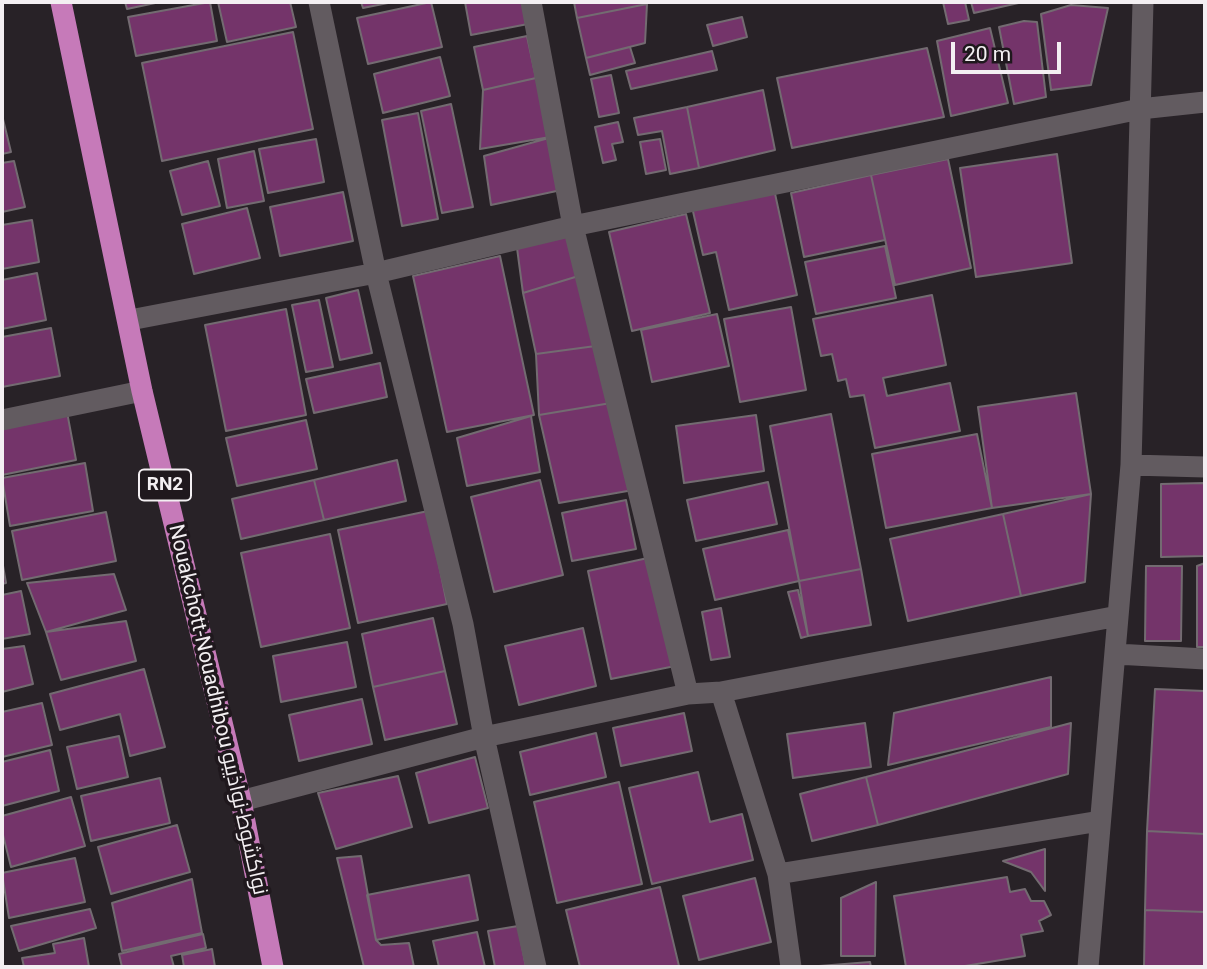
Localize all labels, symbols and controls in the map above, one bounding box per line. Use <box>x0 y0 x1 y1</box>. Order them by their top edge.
scale bar <box>955 28 1065 72</box>
text: 20 m <box>964 42 1011 66</box>
road number: RN2 <box>139 470 191 500</box>
street label: Nouakchott-Nouadhibou نواكشوط-نواذيبو <box>162 522 272 898</box>

